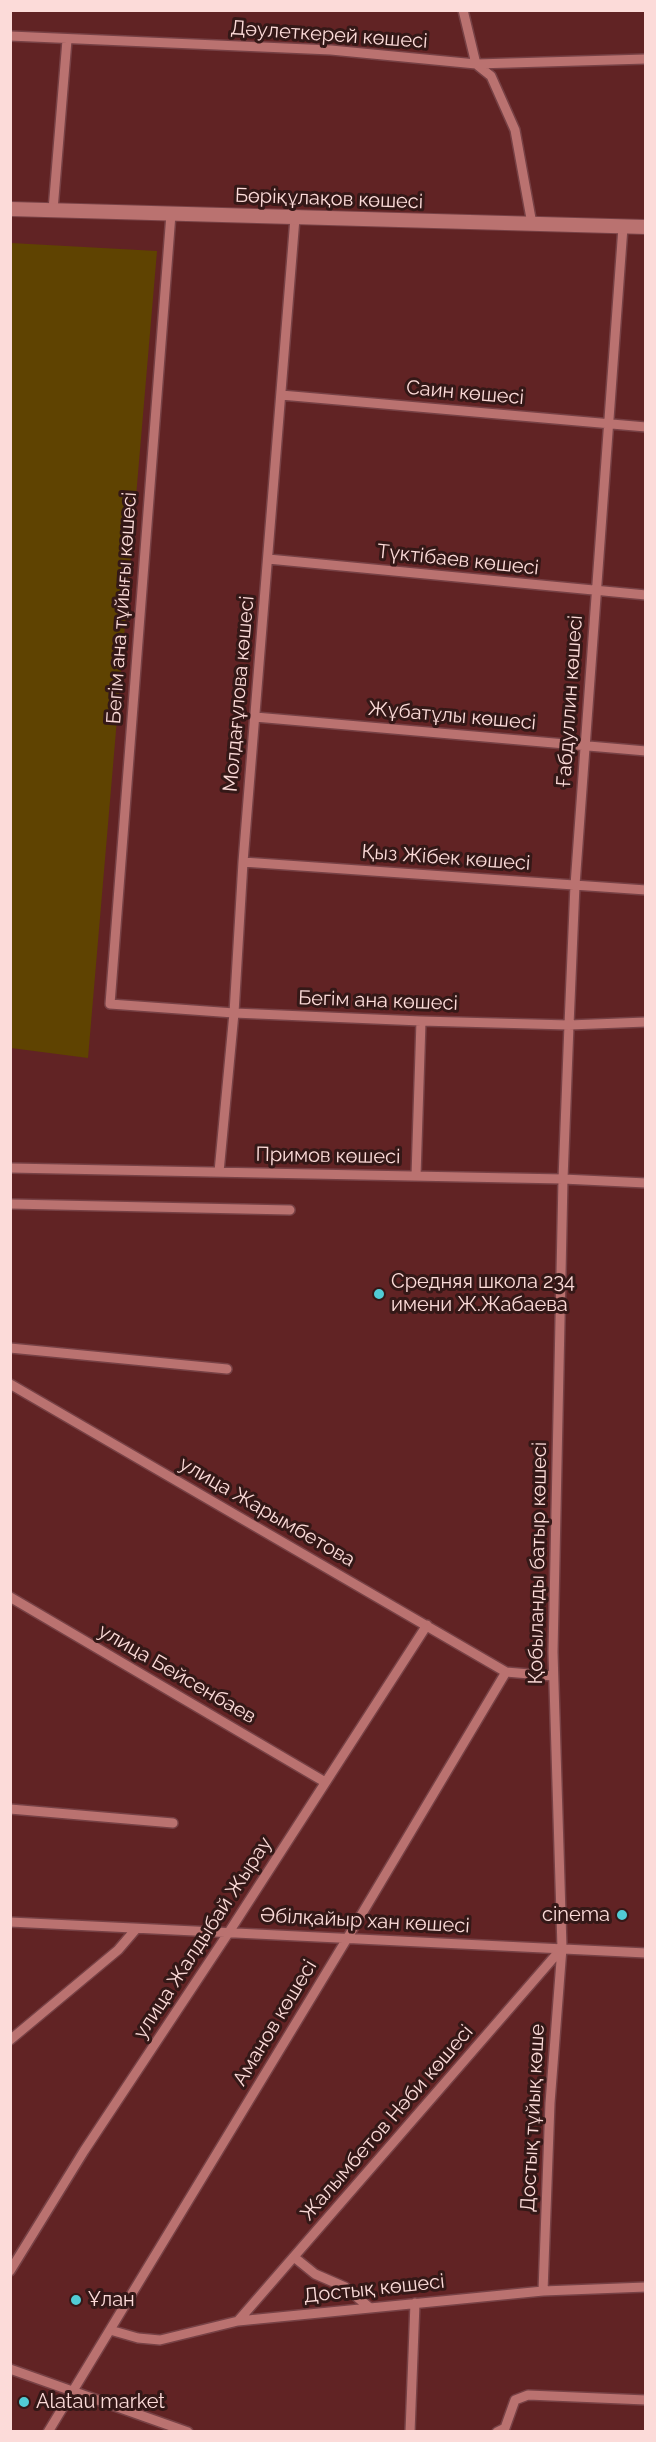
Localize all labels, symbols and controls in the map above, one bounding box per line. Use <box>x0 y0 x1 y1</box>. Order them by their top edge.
street label: Дәулеткерей көшесі <box>230 16 428 54</box>
street label: Бөріқұлақов көшесі <box>234 184 424 214</box>
street label: Саин көшесі <box>405 376 525 410</box>
street label: Бегім ана тұйығы көшесі <box>102 491 142 725</box>
street label: Түктібаев көшесі <box>376 540 540 580</box>
street label: Молдағұлова көшесі <box>218 595 260 793</box>
street label: Ғабдуллин көшесі <box>552 614 588 788</box>
street label: Жұбатұлы көшесі <box>367 697 537 735</box>
street label: Қыз Жібек көшесі <box>361 840 531 876</box>
street label: Бегім ана көшесі <box>298 986 458 1016</box>
street label: Примов көшесі <box>255 1143 401 1169</box>
place label: Средняя школа 234 имени Ж.Жабаева <box>391 1270 575 1317</box>
marker: Средняя школа 234 имени Ж.Жабаева <box>372 1287 386 1301</box>
street label: Қобыланды батыр көшесі <box>524 1442 552 1684</box>
street label: улица Жарымбетова <box>175 1452 359 1572</box>
street label: улица Бейсенбаев <box>94 1619 260 1729</box>
street label: улица Жалдыбай Жырау <box>129 1833 277 2043</box>
place label: cinema <box>542 1903 610 1927</box>
street label: Әбілқайыр хан көшесі <box>260 1904 470 1938</box>
marker: cinema <box>615 1908 629 1922</box>
street label: Аманов көшесі <box>228 1956 322 2090</box>
street label: Жалымбетов Нәби көшесі <box>296 2020 478 2226</box>
street label: Достық тұйық көше <box>516 2023 550 2213</box>
street label: Достық көшесі <box>302 2270 446 2308</box>
place label: Ұлан <box>88 2288 135 2312</box>
marker: Ұлан <box>69 2293 83 2307</box>
place label: Alatau market <box>36 2390 165 2414</box>
marker: Alatau market <box>17 2395 31 2409</box>

